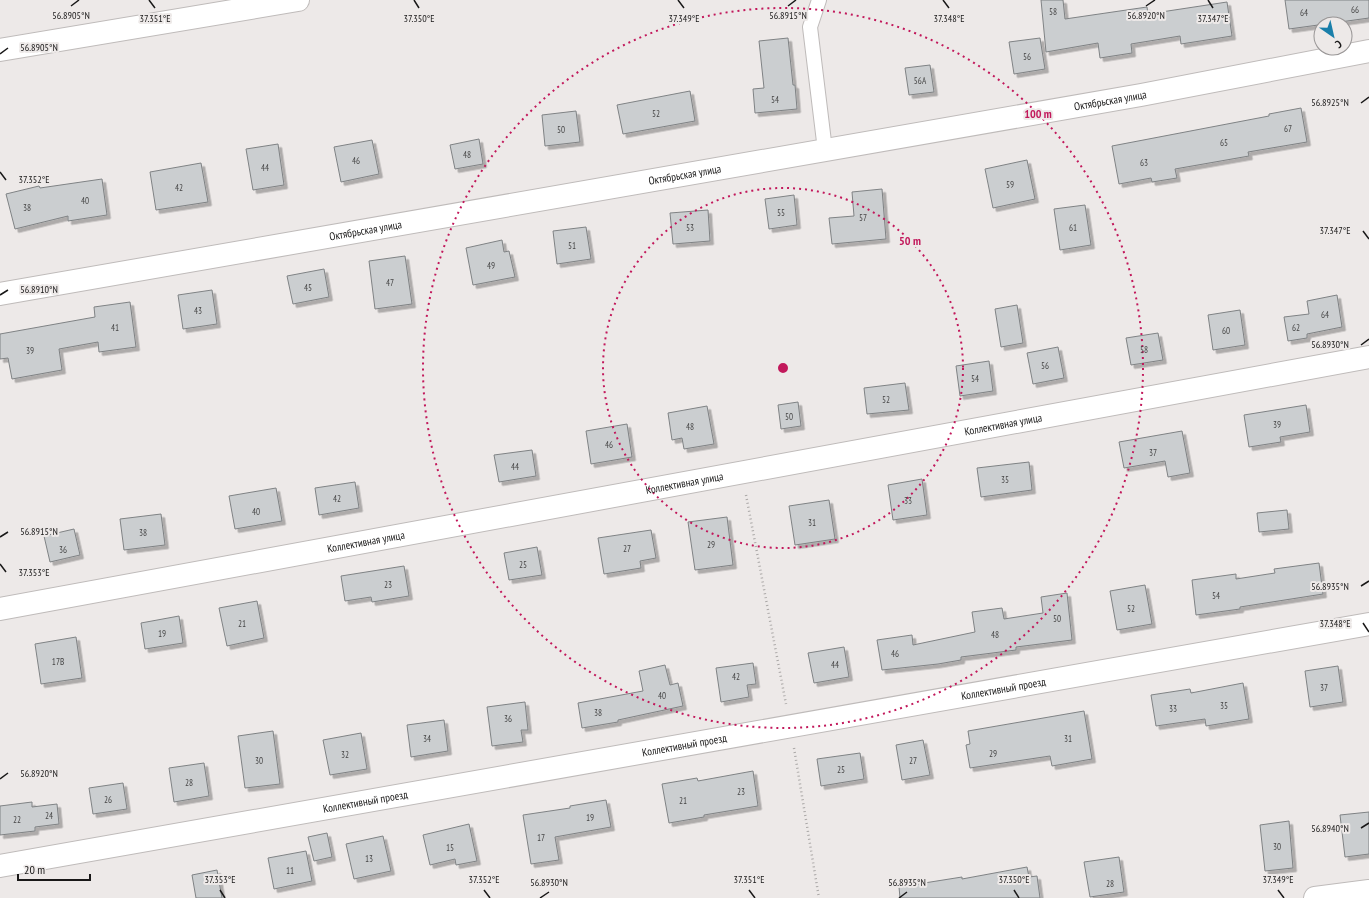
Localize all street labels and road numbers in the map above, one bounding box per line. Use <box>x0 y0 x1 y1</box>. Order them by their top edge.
street label: Октябрьская улица <box>1073 87 1148 114</box>
street label: Октябрьская улица <box>647 161 722 188</box>
street label: Октябрьская улица <box>328 217 403 243</box>
street label: Коллективная улица <box>963 410 1043 438</box>
street label: Коллективная улица <box>645 469 724 497</box>
street label: Коллективная улица <box>326 528 406 556</box>
street label: Коллективный проезд <box>960 674 1047 703</box>
street label: Коллективный проезд <box>641 731 728 759</box>
street label: Коллективный проезд <box>322 787 409 816</box>

